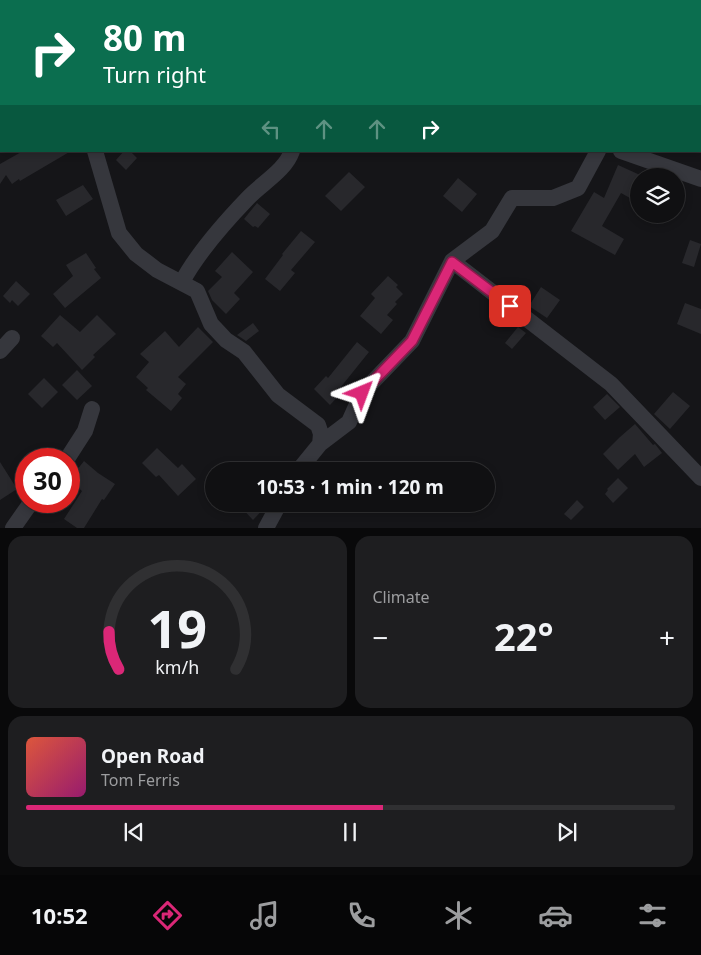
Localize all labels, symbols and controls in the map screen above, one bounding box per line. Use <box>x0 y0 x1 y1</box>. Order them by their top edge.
text: 80 m <box>103 14 186 61</box>
icon: right <box>20 20 85 85</box>
text: Turn right <box>103 59 206 89</box>
icon: left <box>257 115 285 143</box>
icon: ahead <box>310 115 338 143</box>
icon: ahead <box>363 115 391 143</box>
icon: right <box>416 115 444 143</box>
map controls <box>630 168 685 223</box>
button: layers <box>630 168 685 223</box>
pin <box>489 285 531 327</box>
icon: arrive <box>496 292 524 320</box>
position arrow <box>335 366 387 418</box>
speed limit sign: 30 <box>15 448 80 513</box>
text: 10:53 · 1 min · 120 m <box>256 474 444 500</box>
text: Climate <box>373 586 430 608</box>
text: 19 <box>148 592 207 663</box>
text: 22° <box>494 610 554 662</box>
text: − <box>373 618 389 656</box>
text: + <box>659 618 675 656</box>
text: km/h <box>155 655 199 679</box>
text: Open Road <box>101 743 204 769</box>
text: Tom Ferris <box>101 769 180 791</box>
icon: previous <box>120 818 148 846</box>
icon: pause <box>336 818 364 846</box>
icon: next <box>553 818 581 846</box>
icon: directions <box>150 898 185 933</box>
icon: music <box>247 898 282 933</box>
icon: phone <box>344 898 379 933</box>
icon: climate <box>441 898 476 933</box>
icon: car <box>538 898 573 933</box>
icon: filters <box>635 898 670 933</box>
text: 10:52 <box>31 900 88 930</box>

